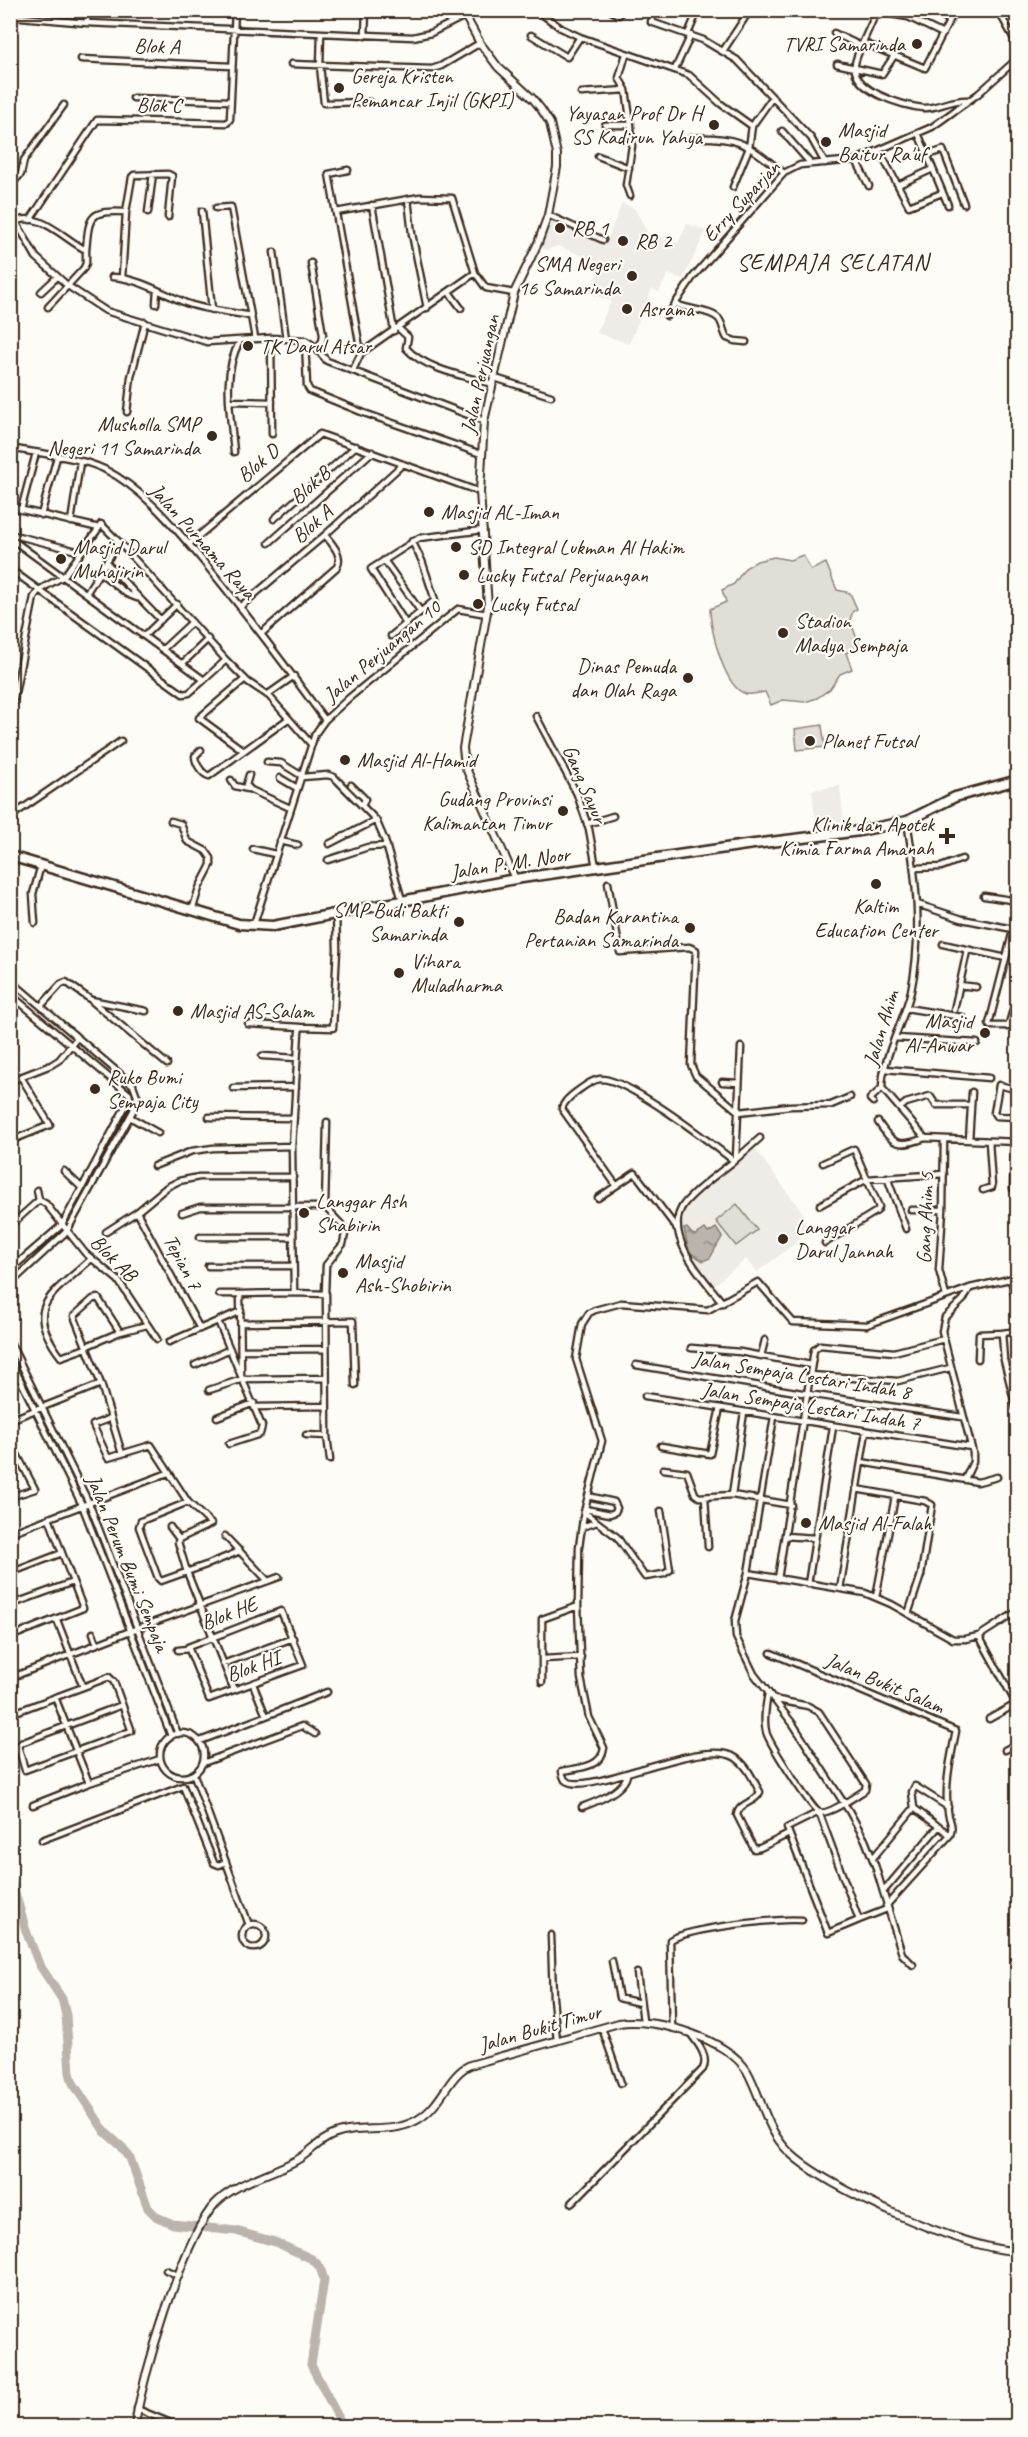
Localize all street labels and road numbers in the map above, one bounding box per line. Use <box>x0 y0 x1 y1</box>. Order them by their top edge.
street label: Blok A <box>134 32 182 60</box>
street label: Blok C <box>136 92 185 118</box>
street label: Erry Suparjan <box>697 154 786 247</box>
street label: Jalan Perjuangan <box>454 312 505 437</box>
street label: Blok D <box>232 437 286 488</box>
street label: Blok B <box>284 459 337 510</box>
street label: Jalan Purnama Raya <box>143 477 263 606</box>
street label: Blok A <box>286 498 339 549</box>
street label: Jalan Perjuangan 10 <box>317 593 447 708</box>
street label: Gang Sayur <box>557 741 614 829</box>
street label: Jalan P. M. Noor <box>448 840 574 885</box>
street label: Jalan Ahim <box>857 985 905 1070</box>
street label: Gang Ahim 5 <box>910 1170 940 1264</box>
street label: Blok AB <box>85 1229 145 1289</box>
street label: Tepian 7 <box>158 1230 209 1296</box>
street label: Jalan Sempaja Lestari Indah 8 <box>690 1345 915 1405</box>
street label: Jalan Sempaja Lestari Indah 7 <box>699 1376 923 1436</box>
street label: Jalan Perum Bumi Sempaja <box>80 1470 176 1657</box>
street label: Blok HE <box>197 1589 263 1635</box>
street label: Blok HI <box>223 1643 288 1688</box>
street label: Jalan Bukit Salam <box>821 1646 949 1720</box>
street label: Jalan Bukit Timur <box>475 1998 605 2058</box>

